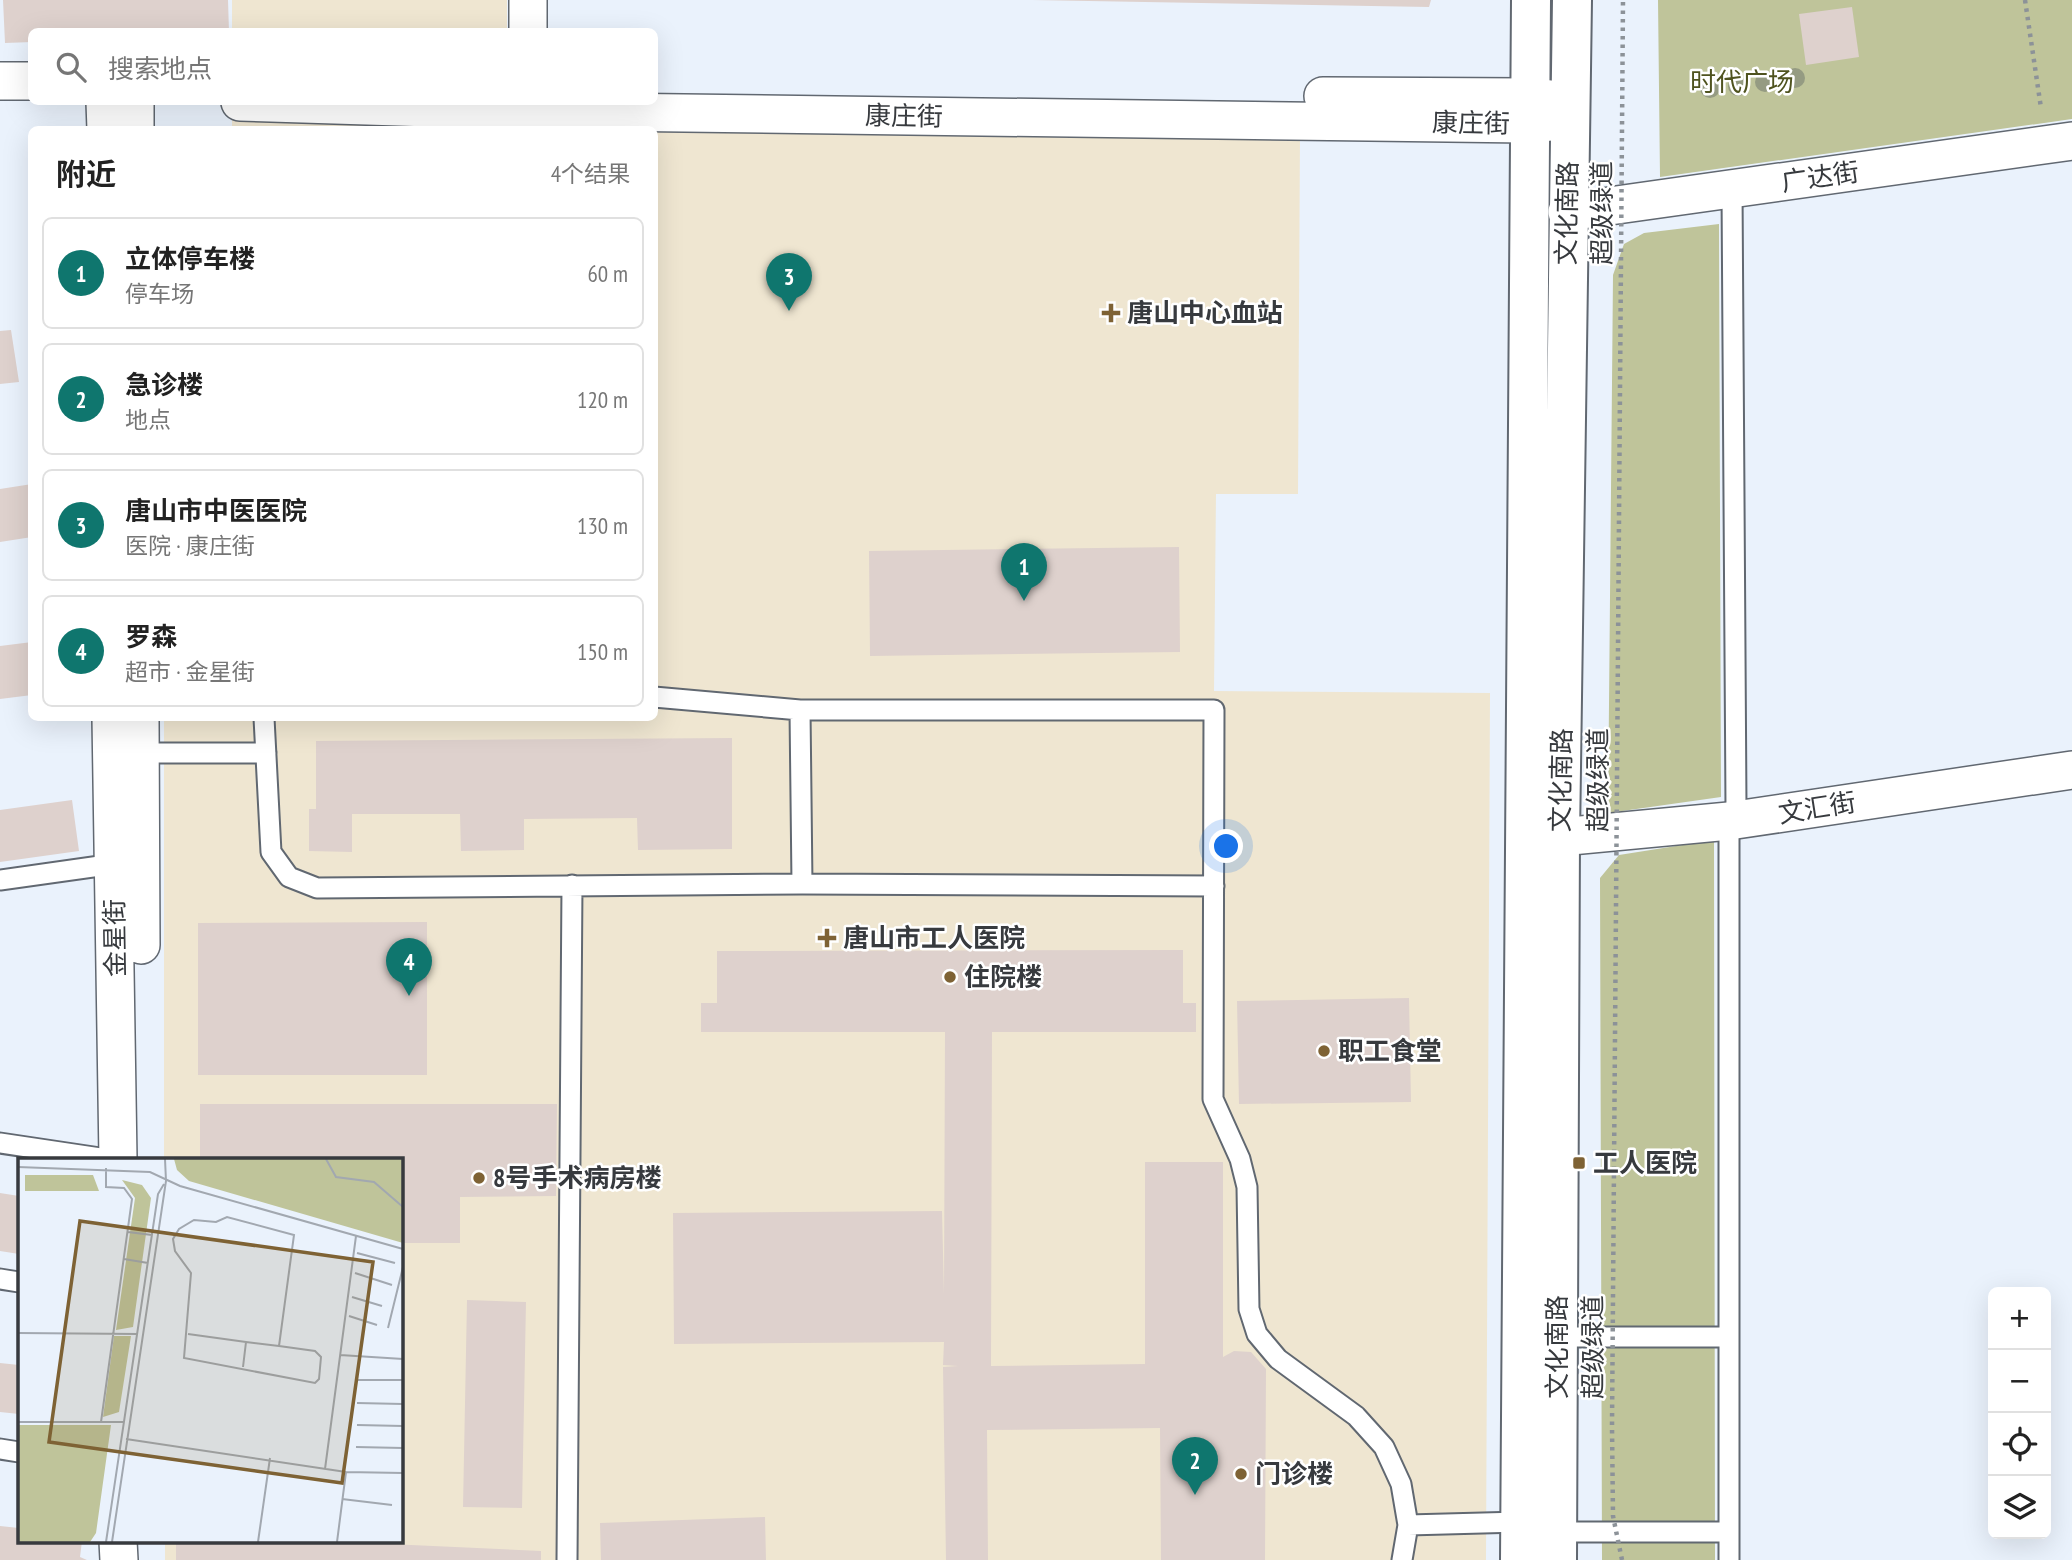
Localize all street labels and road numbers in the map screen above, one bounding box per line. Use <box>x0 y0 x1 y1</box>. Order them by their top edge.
street label: 康庄街 <box>865 98 943 133</box>
street label: 康庄街 <box>1432 105 1510 140</box>
street label: 广达街 <box>1779 155 1861 198</box>
street label: 文化南路 <box>1549 161 1584 265</box>
street label: 超级绿道 <box>1585 161 1618 265</box>
street label: 文化南路 <box>1543 728 1578 832</box>
street label: 超级绿道 <box>1581 728 1614 832</box>
street label: 文汇街 <box>1776 785 1858 830</box>
street label: 金星街 <box>97 899 132 977</box>
street label: 文化南路 <box>1540 1295 1573 1399</box>
street label: 超级绿道 <box>1576 1295 1609 1399</box>

